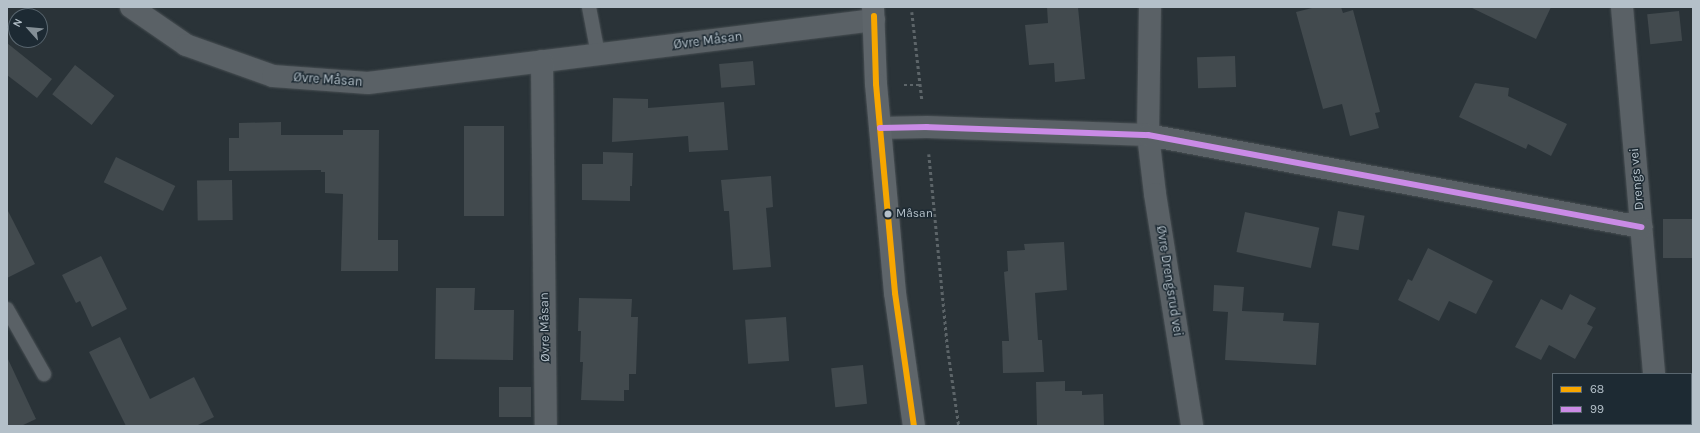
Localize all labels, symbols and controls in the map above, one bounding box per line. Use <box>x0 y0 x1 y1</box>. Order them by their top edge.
north arrow <box>8 8 48 48</box>
text: N <box>10 16 25 29</box>
street label: Øvre Måsan <box>673 29 743 53</box>
street label: Øvre Måsan <box>293 70 363 90</box>
street label: Drengs vei <box>1627 147 1647 211</box>
place label: Måsan <box>896 207 933 221</box>
marker: Måsan <box>883 209 893 219</box>
street label: Øvre Drengsrud vei <box>1153 225 1185 337</box>
street label: Øvre Måsan <box>537 292 553 362</box>
legend <box>1552 373 1692 425</box>
text: 68 <box>1590 382 1604 396</box>
text: 99 <box>1590 402 1604 416</box>

